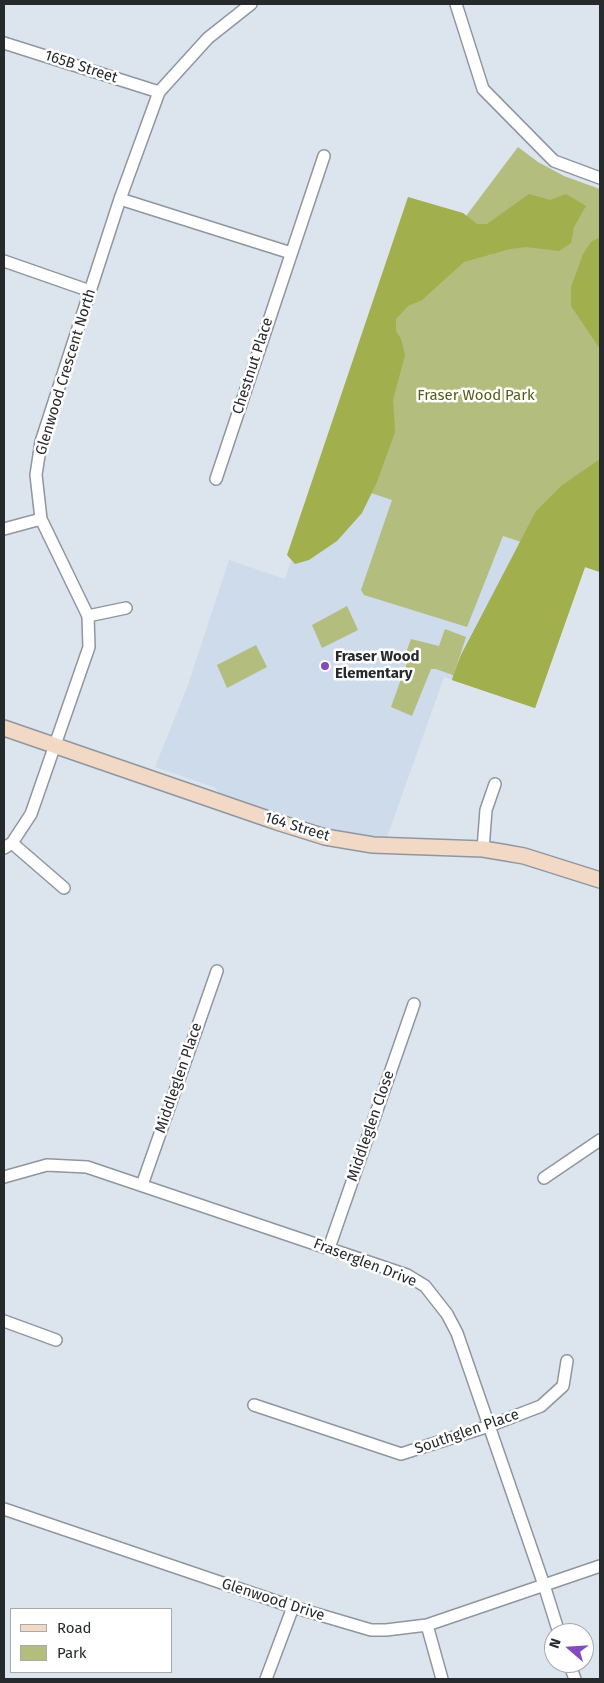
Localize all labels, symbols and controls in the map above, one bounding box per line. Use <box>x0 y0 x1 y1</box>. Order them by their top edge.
street label: 165B Street <box>42 47 120 87</box>
street label: Glenwood Crescent North <box>32 287 100 457</box>
street label: Chestnut Place <box>229 315 277 417</box>
park label: Fraser Wood Park <box>417 387 535 405</box>
place label: Fraser Wood Elementary <box>335 648 420 683</box>
marker: Fraser Wood Elementary <box>319 660 331 672</box>
street label: 164 Street <box>262 809 332 845</box>
street label: Middleglen Place <box>152 1020 206 1136</box>
street label: Middleglen Close <box>344 1068 398 1184</box>
street label: Fraserglen Drive <box>311 1235 419 1291</box>
street label: Southglen Place <box>413 1406 521 1458</box>
street label: Glenwood Drive <box>219 1575 327 1625</box>
legend <box>10 1608 172 1673</box>
text: Road <box>57 1619 92 1637</box>
north arrow <box>544 1623 594 1673</box>
text: N <box>546 1636 565 1650</box>
text: Park <box>57 1644 87 1662</box>

